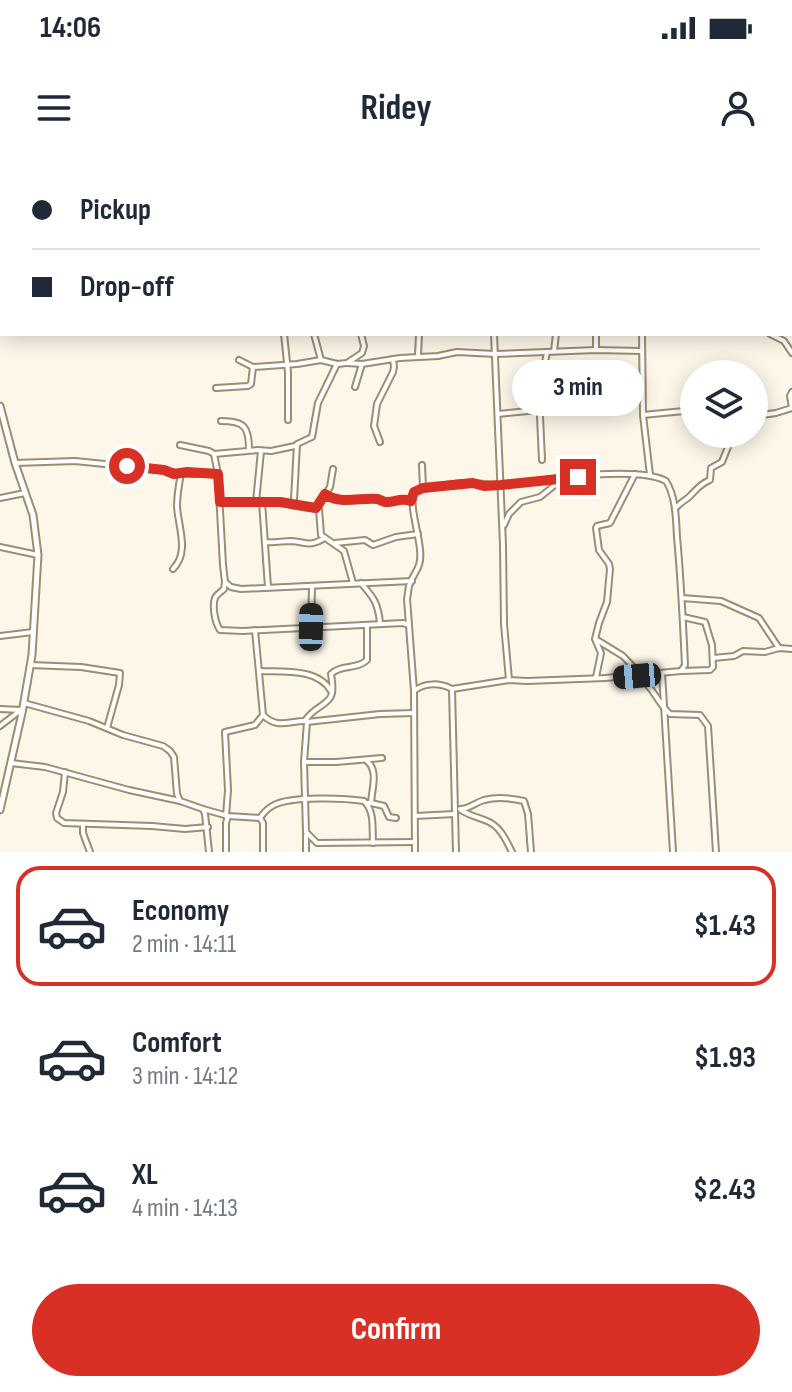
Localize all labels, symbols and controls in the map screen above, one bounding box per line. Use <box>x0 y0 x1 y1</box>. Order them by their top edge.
text: 14:06 <box>40 10 101 46</box>
icon: menu <box>32 86 76 130</box>
icon: person <box>716 86 760 130</box>
text: Ridey <box>361 87 431 130</box>
text: Pickup <box>80 192 151 228</box>
text: Drop-off <box>80 269 174 305</box>
map controls <box>680 360 768 448</box>
button: layers <box>680 360 768 448</box>
callout: 3 min <box>512 361 644 417</box>
text: 3 min <box>553 372 603 403</box>
route start <box>109 448 145 484</box>
route end <box>560 459 596 495</box>
car <box>299 603 323 651</box>
car <box>612 662 662 690</box>
icon: car <box>36 890 108 962</box>
text: Economy <box>132 893 229 929</box>
text: $1.43 <box>694 908 756 944</box>
text: 2 min · 14:11 <box>132 929 236 960</box>
icon: car <box>36 1022 108 1094</box>
text: Comfort <box>132 1025 222 1061</box>
text: $1.93 <box>694 1040 756 1076</box>
text: 3 min · 14:12 <box>132 1061 238 1092</box>
icon: car <box>36 1154 108 1226</box>
text: XL <box>132 1157 158 1193</box>
text: $2.43 <box>693 1172 756 1208</box>
text: 4 min · 14:13 <box>132 1193 238 1224</box>
button: Confirm <box>32 1284 760 1376</box>

